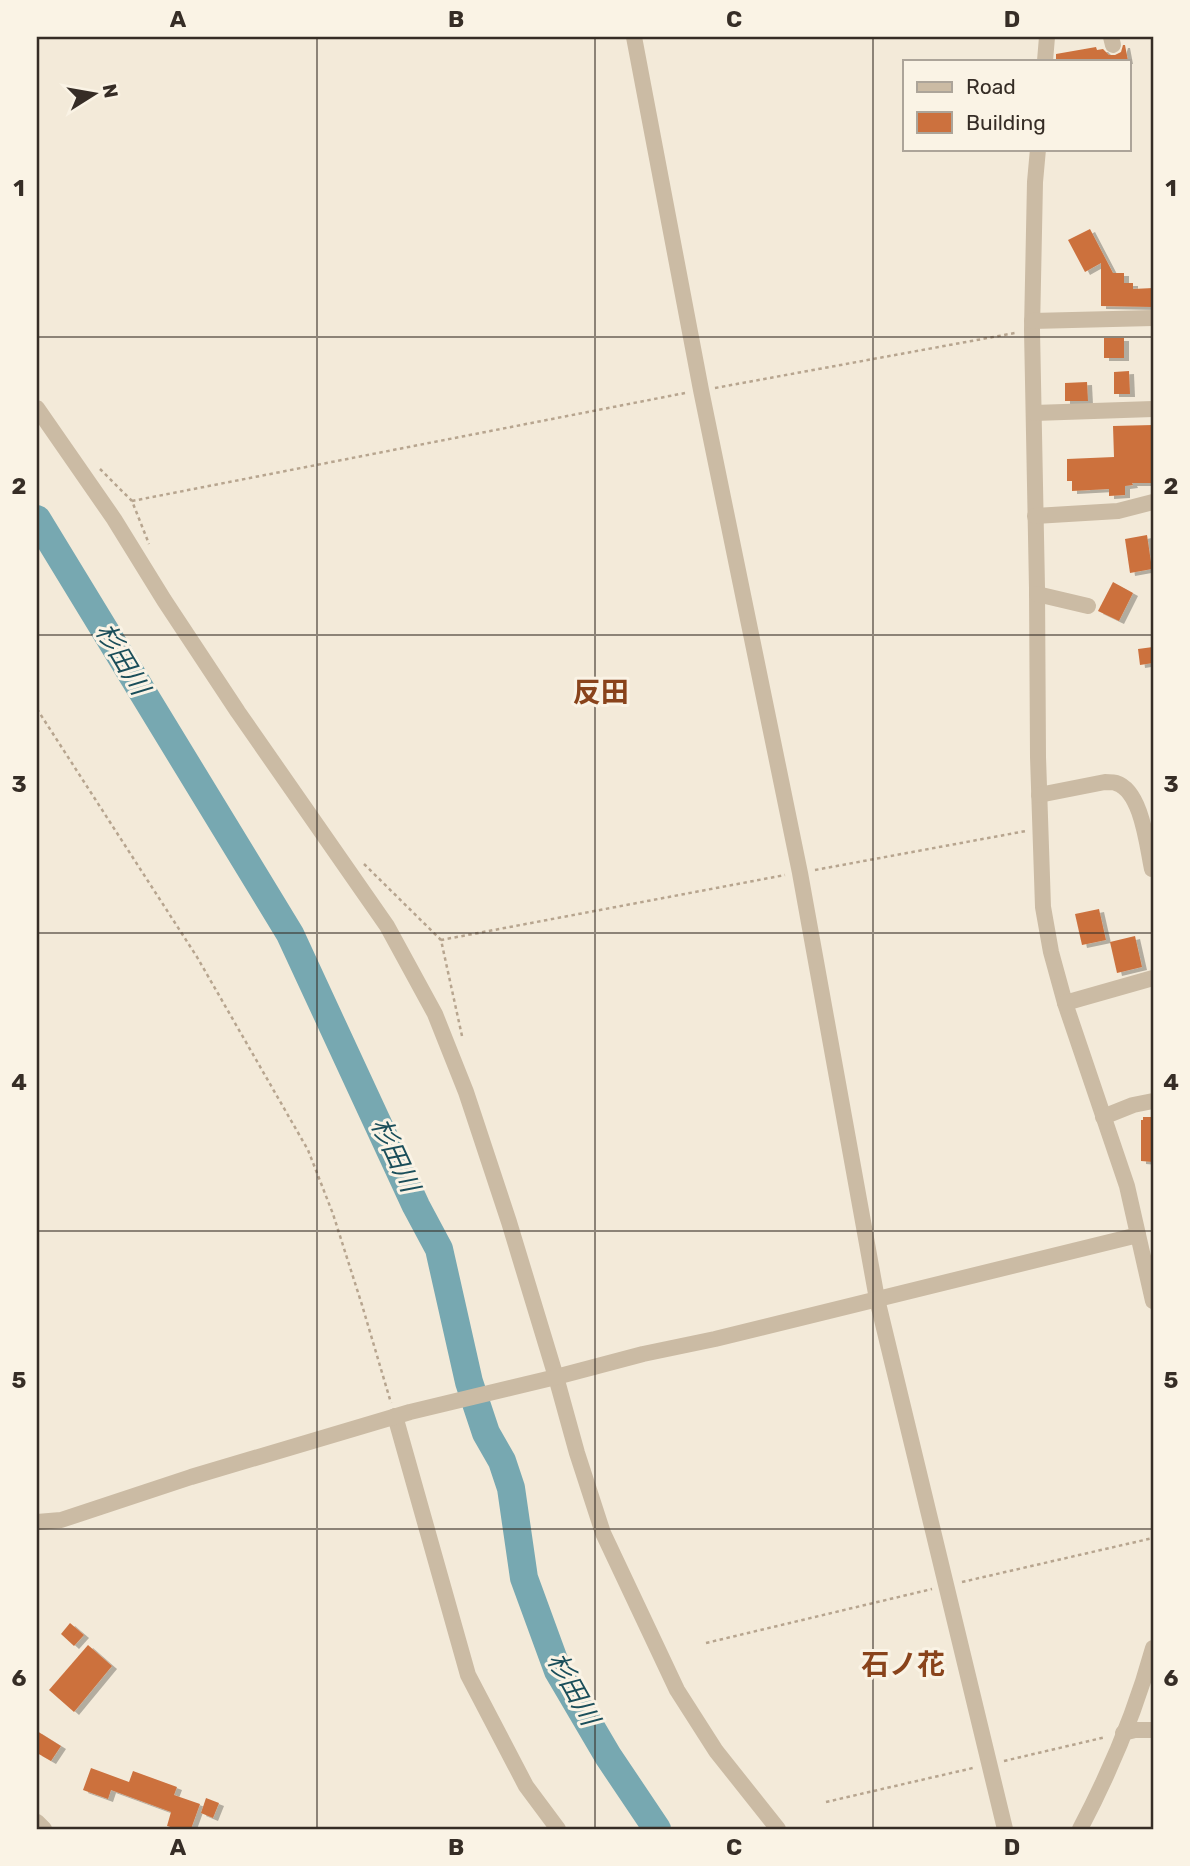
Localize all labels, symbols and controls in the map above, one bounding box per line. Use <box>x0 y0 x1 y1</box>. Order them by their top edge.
text: A <box>170 5 187 33</box>
text: B <box>448 5 464 33</box>
text: C <box>726 5 742 33</box>
text: D <box>1004 5 1020 33</box>
north arrow <box>60 60 130 130</box>
legend <box>903 60 1130 150</box>
text: Road <box>966 74 1016 99</box>
text: N <box>98 82 123 100</box>
text: Building <box>966 110 1046 135</box>
text: 1 <box>13 174 25 202</box>
text: 1 <box>1165 174 1177 202</box>
text: 2 <box>12 472 26 500</box>
text: 2 <box>1164 472 1178 500</box>
water label: 杉田川 <box>89 618 157 703</box>
district label: 反田 <box>573 676 629 709</box>
text: 3 <box>11 770 27 798</box>
text: 3 <box>1163 770 1179 798</box>
text: 4 <box>11 1068 27 1096</box>
text: 4 <box>1163 1068 1179 1096</box>
water label: 杉田川 <box>364 1113 427 1200</box>
text: 5 <box>12 1366 27 1394</box>
text: 5 <box>1164 1366 1179 1394</box>
water label: 杉田川 <box>541 1647 607 1733</box>
district label: 石ノ花 <box>861 1648 945 1681</box>
text: 6 <box>12 1664 27 1692</box>
text: 6 <box>1164 1664 1179 1692</box>
text: A <box>170 1833 187 1861</box>
text: B <box>448 1833 464 1861</box>
text: C <box>726 1833 742 1861</box>
text: D <box>1004 1833 1020 1861</box>

